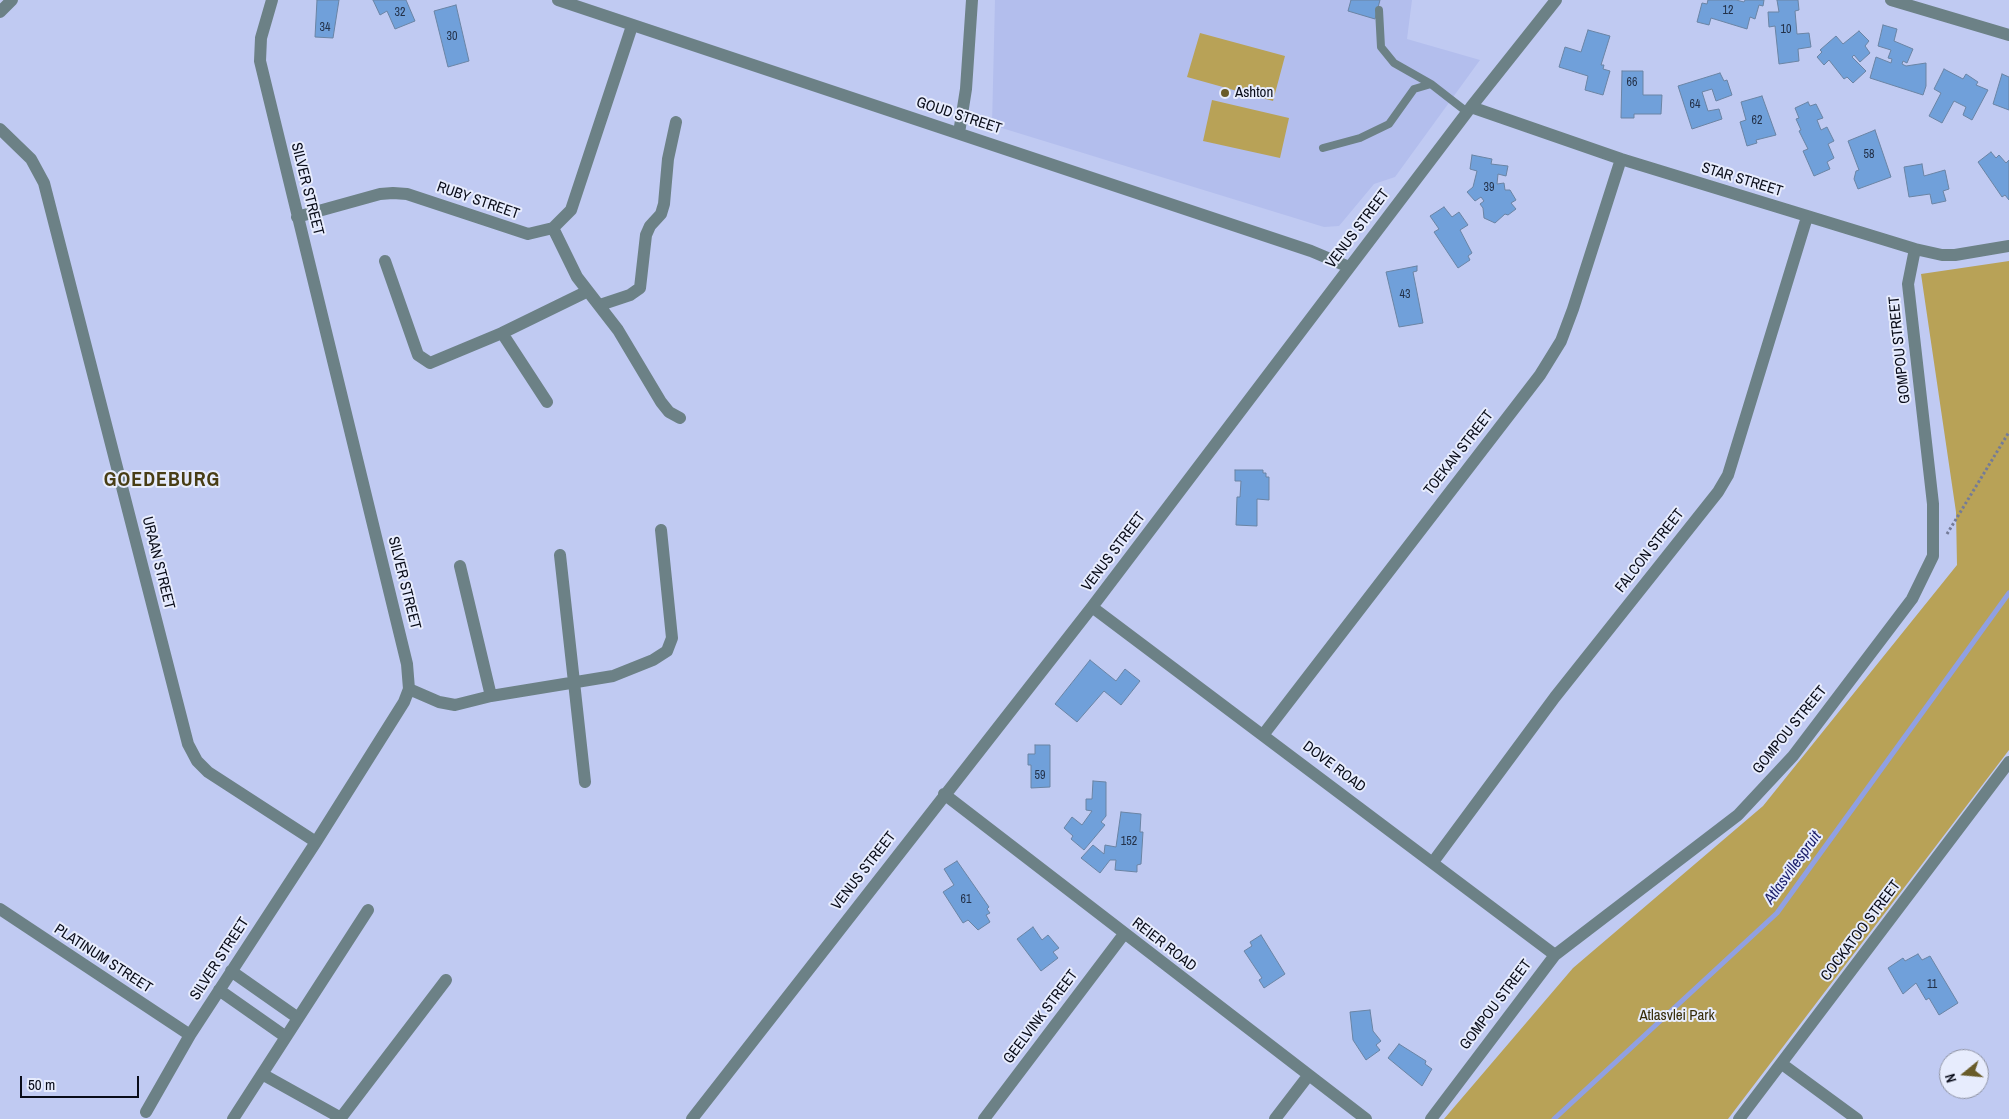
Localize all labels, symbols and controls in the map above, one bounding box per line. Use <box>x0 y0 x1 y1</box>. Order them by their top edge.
house number: 12 <box>1723 4 1733 18</box>
house number: 32 <box>395 6 405 20</box>
house number: 34 <box>320 21 330 35</box>
house number: 10 <box>1781 23 1791 37</box>
house number: 30 <box>447 30 457 44</box>
house number: 66 <box>1627 76 1637 90</box>
place label: Ashton <box>1235 84 1273 102</box>
marker: Ashton <box>1219 87 1231 99</box>
street label: GOUD STREET <box>914 94 1004 138</box>
house number: 64 <box>1690 98 1700 112</box>
house number: 62 <box>1752 114 1762 128</box>
street label: SILVER STREET <box>287 141 327 237</box>
house number: 58 <box>1864 148 1874 162</box>
street label: STAR STREET <box>1699 159 1785 201</box>
street label: RUBY STREET <box>434 178 522 224</box>
house number: 39 <box>1484 181 1494 195</box>
street label: VENUS STREET <box>1322 186 1394 272</box>
house number: 43 <box>1400 288 1410 302</box>
street label: GOMPOU STREET <box>1885 295 1915 405</box>
street label: TOEKAN STREET <box>1420 407 1498 499</box>
district label: GOEDEBURG <box>103 469 221 493</box>
street label: FALCON STREET <box>1612 506 1688 596</box>
street label: VENUS STREET <box>1078 509 1150 595</box>
street label: URAAN STREET <box>138 515 178 611</box>
street label: SILVER STREET <box>384 535 424 631</box>
street label: GOMPOU STREET <box>1749 682 1831 778</box>
street label: DOVE ROAD <box>1299 738 1369 796</box>
house number: 59 <box>1035 769 1045 783</box>
street label: VENUS STREET <box>828 828 900 914</box>
water label: Atlasvillespruit <box>1760 828 1826 908</box>
house number: 152 <box>1121 835 1137 849</box>
street label: COCKATOO STREET <box>1817 877 1905 985</box>
house number: 61 <box>961 893 971 907</box>
street label: SILVER STREET <box>187 914 253 1004</box>
street label: REIER ROAD <box>1128 914 1200 976</box>
street label: PLATINUM STREET <box>51 921 155 997</box>
street label: GOMPOU STREET <box>1456 956 1536 1054</box>
street label: GEELVINK STREET <box>1000 967 1082 1067</box>
house number: 11 <box>1927 978 1937 992</box>
park label: Atlasvlei Park <box>1639 1007 1715 1025</box>
north arrow <box>1939 1049 1989 1099</box>
scale bar <box>22 1066 141 1098</box>
text: N <box>1941 1072 1960 1085</box>
text: 50 m <box>28 1074 55 1095</box>

